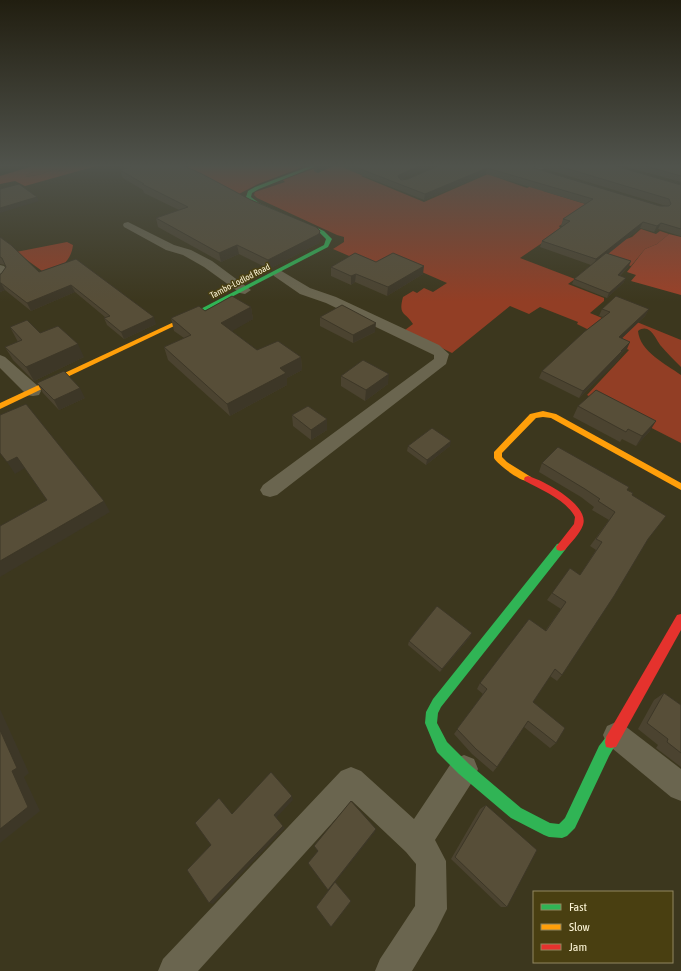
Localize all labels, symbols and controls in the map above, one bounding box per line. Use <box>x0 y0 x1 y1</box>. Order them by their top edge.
street label: Tambo-Lodlod Road <box>208 262 272 300</box>
legend <box>533 891 673 963</box>
text: Fast <box>569 900 587 914</box>
text: Slow <box>569 920 590 934</box>
text: Jam <box>569 940 587 954</box>

